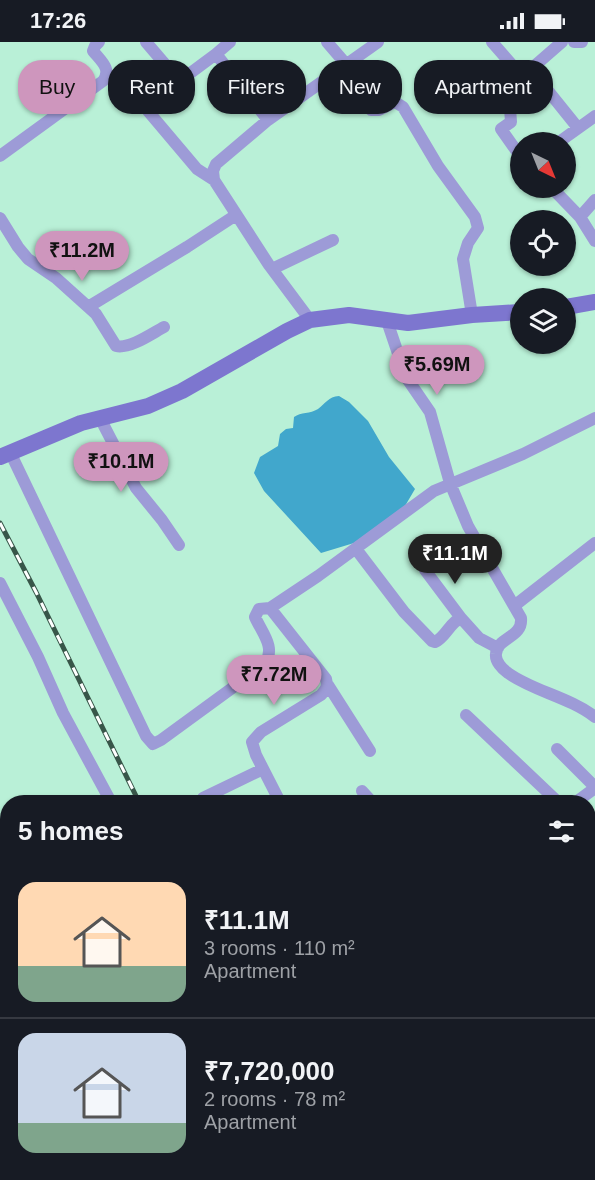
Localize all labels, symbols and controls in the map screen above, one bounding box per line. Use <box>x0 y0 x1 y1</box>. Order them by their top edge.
text: 17:26 <box>30 8 86 33</box>
chip: Buy <box>18 60 96 114</box>
chip: Rent <box>108 60 195 114</box>
chip: Filters <box>207 60 306 114</box>
chip: New <box>318 60 402 114</box>
chip: Apartment <box>414 60 553 114</box>
north arrow <box>510 132 576 198</box>
map controls <box>510 132 576 354</box>
button: locate <box>510 210 576 276</box>
pin: ₹11.2M <box>33 231 131 282</box>
text: ₹11.2M <box>49 239 115 261</box>
button: layers <box>510 288 576 354</box>
pin: ₹5.69M <box>388 345 486 396</box>
text: ₹5.69M <box>403 353 471 375</box>
pin: ₹10.1M <box>72 442 170 493</box>
text: ₹10.1M <box>87 450 155 472</box>
pin: ₹11.1M <box>406 534 504 585</box>
text: ₹11.1M <box>422 542 488 564</box>
pin: ₹7.72M <box>225 655 323 706</box>
text: ₹7.72M <box>240 663 308 685</box>
icon: filters <box>545 815 578 848</box>
text: 5 homes <box>18 816 124 846</box>
text: ₹11.1M <box>204 905 290 935</box>
icon: home <box>66 906 138 978</box>
text: 3 rooms · 110 m² <box>204 937 355 959</box>
text: Apartment <box>204 960 296 982</box>
text: ₹7,720,000 <box>204 1056 335 1086</box>
icon: home <box>66 1057 138 1129</box>
text: 2 rooms · 78 m² <box>204 1088 345 1110</box>
text: Apartment <box>204 1111 296 1133</box>

